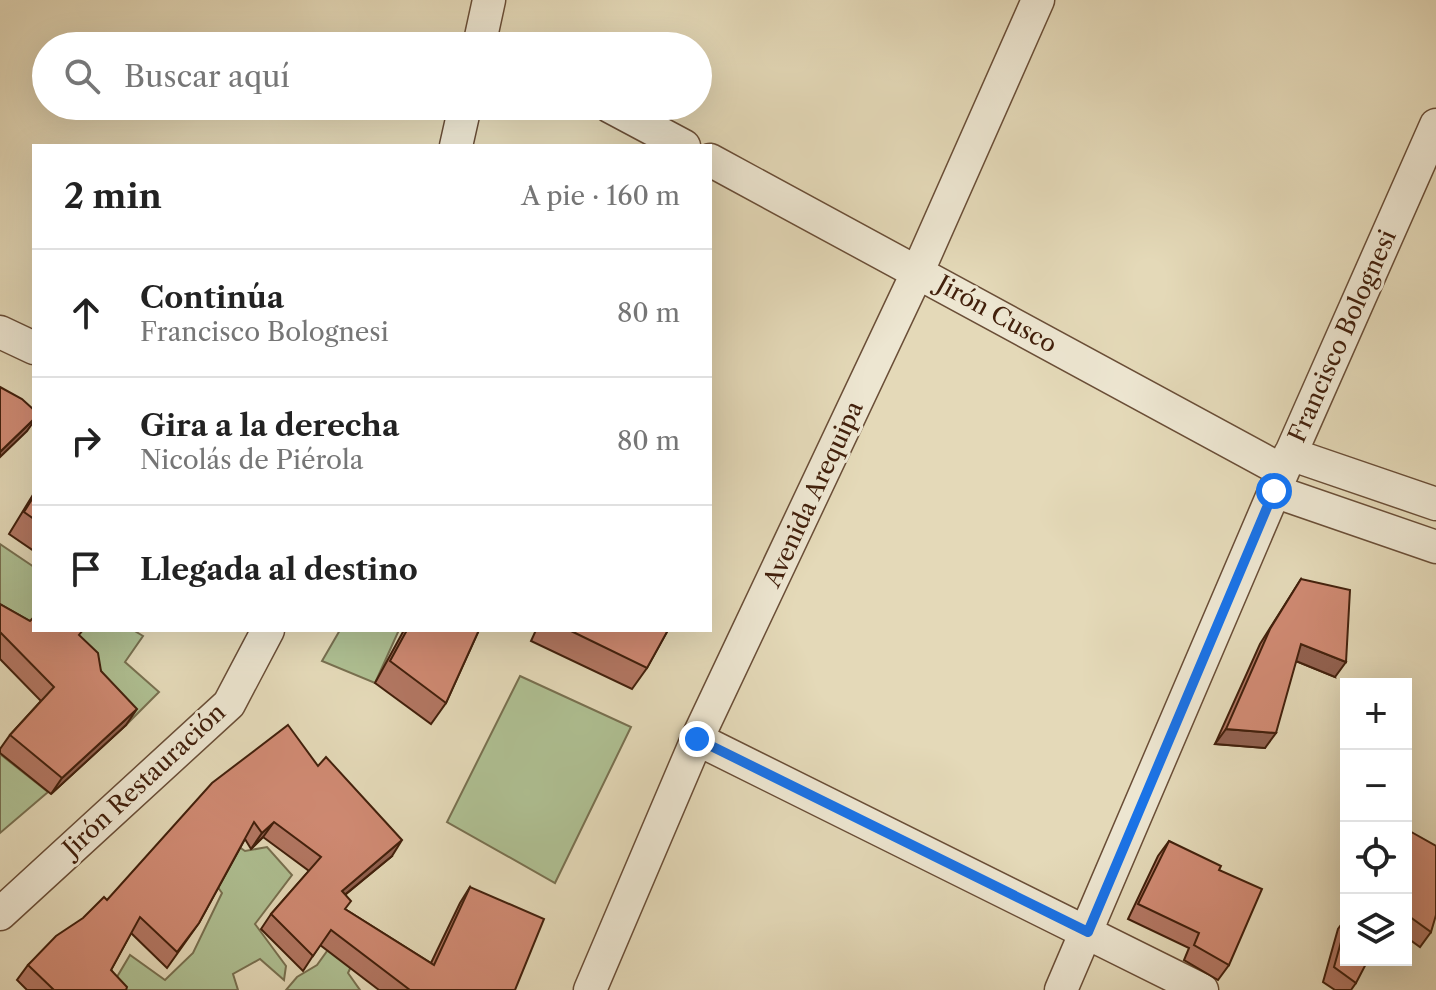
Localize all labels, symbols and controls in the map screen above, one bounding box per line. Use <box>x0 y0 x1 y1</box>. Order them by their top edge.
search box <box>32 32 712 120</box>
icon: search <box>60 54 104 98</box>
text: Buscar aquí <box>124 58 290 95</box>
text: 2 min <box>64 175 162 217</box>
text: A pie · 160 m <box>521 180 680 212</box>
street label: Francisco Bolognesi <box>1282 225 1402 447</box>
street label: Jirón Cusco <box>928 267 1062 359</box>
text: Continúa <box>140 279 284 316</box>
icon: ahead <box>64 291 108 335</box>
text: 80 m <box>617 297 680 329</box>
text: Francisco Bolognesi <box>140 316 389 348</box>
street label: Avenida Arequipa <box>757 396 869 593</box>
text: Gira a la derecha <box>140 407 399 444</box>
icon: right <box>64 419 108 463</box>
text: 80 m <box>617 425 680 457</box>
text: Nicolás de Piérola <box>140 444 363 476</box>
route start <box>1256 473 1292 509</box>
icon: arrive <box>64 547 108 591</box>
text: Llegada al destino <box>140 551 418 588</box>
map controls <box>1340 678 1412 966</box>
button: + <box>1340 678 1412 750</box>
street label: Jirón Restauración <box>54 697 231 865</box>
route end <box>679 721 715 757</box>
button: − <box>1340 750 1412 822</box>
button: locate <box>1340 822 1412 894</box>
button: layers <box>1340 894 1412 966</box>

